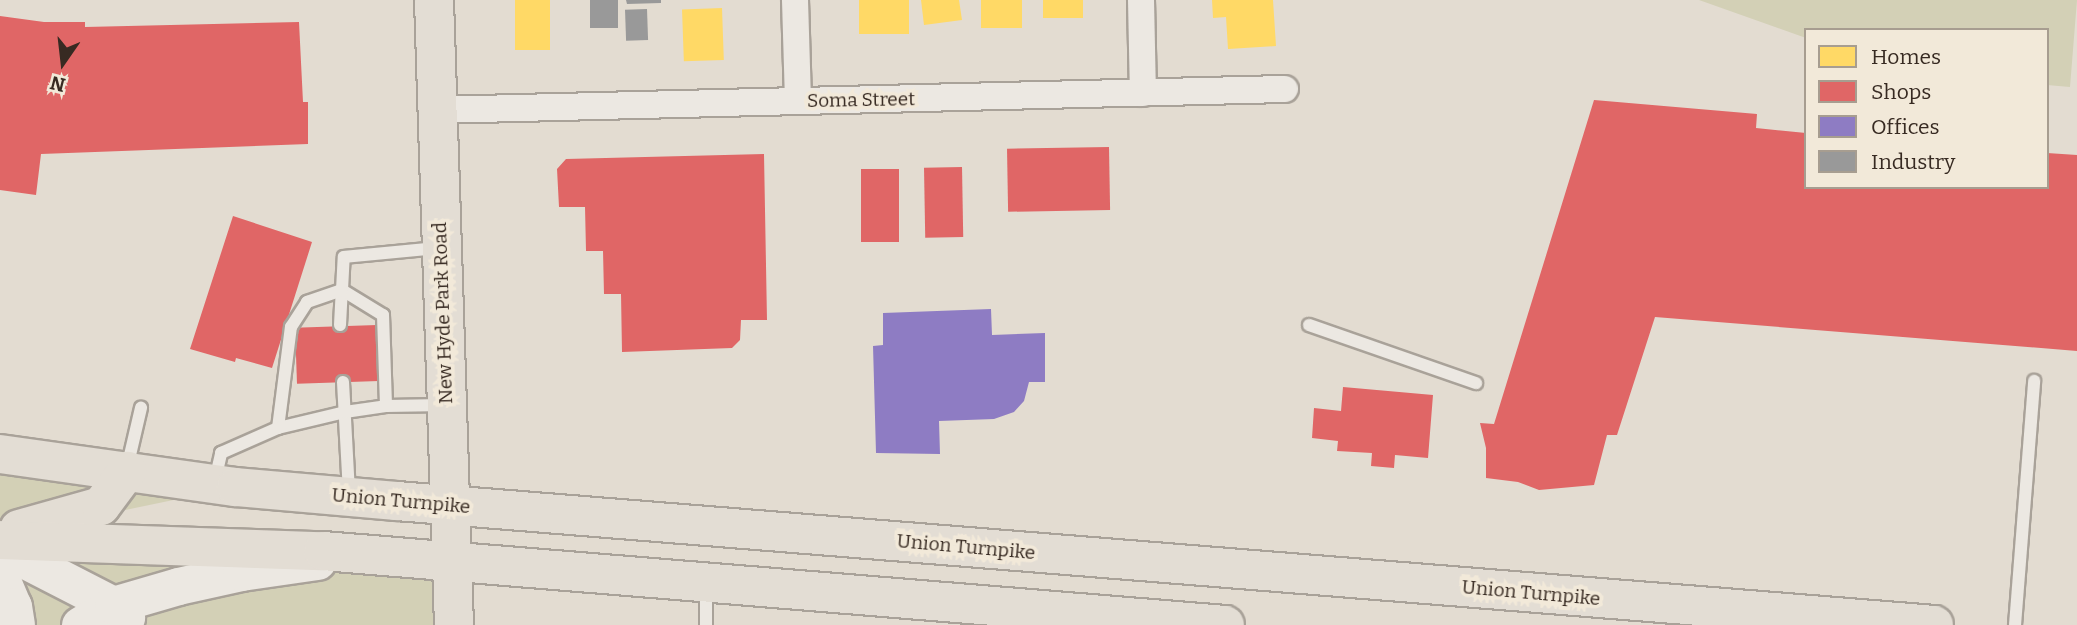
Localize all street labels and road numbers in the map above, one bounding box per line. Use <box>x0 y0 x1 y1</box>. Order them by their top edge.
street label: Soma Street <box>807 88 915 112</box>
street label: New Hyde Park Road <box>428 222 458 404</box>
street label: Union Turnpike <box>331 484 471 518</box>
street label: Union Turnpike <box>896 530 1036 564</box>
street label: Union Turnpike <box>1461 576 1601 610</box>

